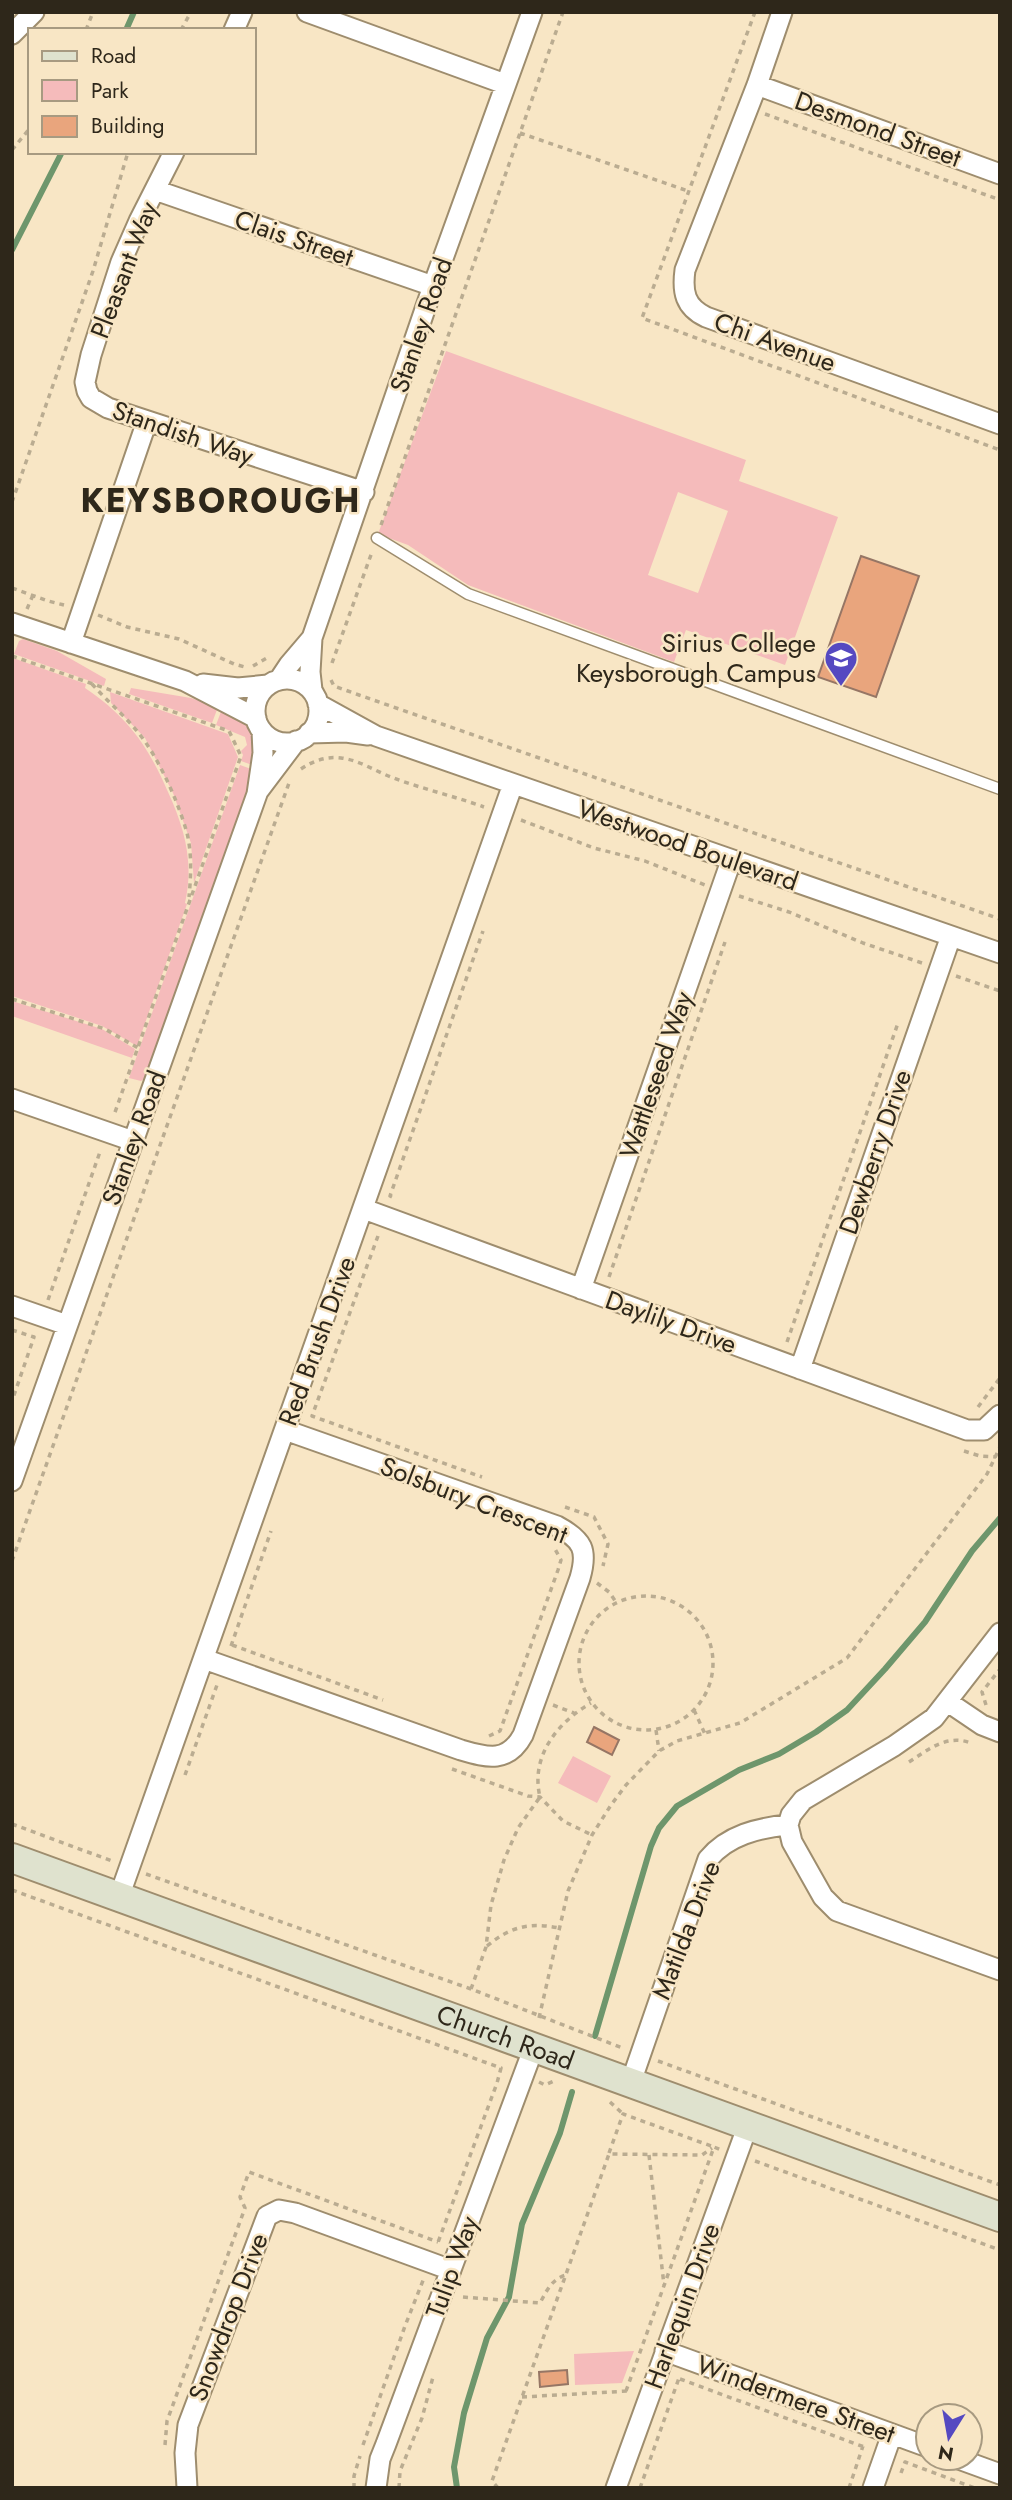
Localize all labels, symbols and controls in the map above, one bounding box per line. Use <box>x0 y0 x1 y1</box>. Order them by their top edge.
legend <box>28 28 256 154</box>
text: Road <box>91 41 136 71</box>
text: Park <box>91 76 129 106</box>
street label: Desmond Street <box>790 81 967 177</box>
text: Building <box>91 111 164 141</box>
street label: Pleasant Way <box>81 196 168 344</box>
street label: Clais Street <box>229 200 359 276</box>
street label: Stanley Road <box>380 252 462 398</box>
street label: Chi Avenue <box>709 302 841 382</box>
street label: Standish Way <box>107 391 259 475</box>
district label: KEYSBOROUGH <box>81 477 361 524</box>
place label: Sirius College Keysborough Campus <box>576 624 816 692</box>
school or university icon: Sirius College Keysborough Campus <box>822 639 860 688</box>
street label: Westwood Boulevard <box>573 789 803 901</box>
street label: Wattleseed Way <box>610 986 703 1164</box>
street label: Dewberry Drive <box>829 1064 921 1240</box>
street label: Stanley Road <box>92 1065 176 1211</box>
street label: Red Brush Drive <box>269 1251 365 1431</box>
street label: Daylily Drive <box>600 1281 742 1363</box>
street label: Solsbury Crescent <box>375 1447 574 1554</box>
street label: Matilda Drive <box>642 1855 730 2005</box>
street label: Church Road <box>431 1995 579 2080</box>
street label: Tulip Way <box>416 2210 488 2323</box>
street label: Harlequin Drive <box>634 2218 730 2394</box>
street label: Snowdrop Drive <box>178 2227 278 2407</box>
street label: Windermere Street <box>691 2345 901 2453</box>
north arrow <box>914 2402 984 2472</box>
text: N <box>936 2439 956 2468</box>

